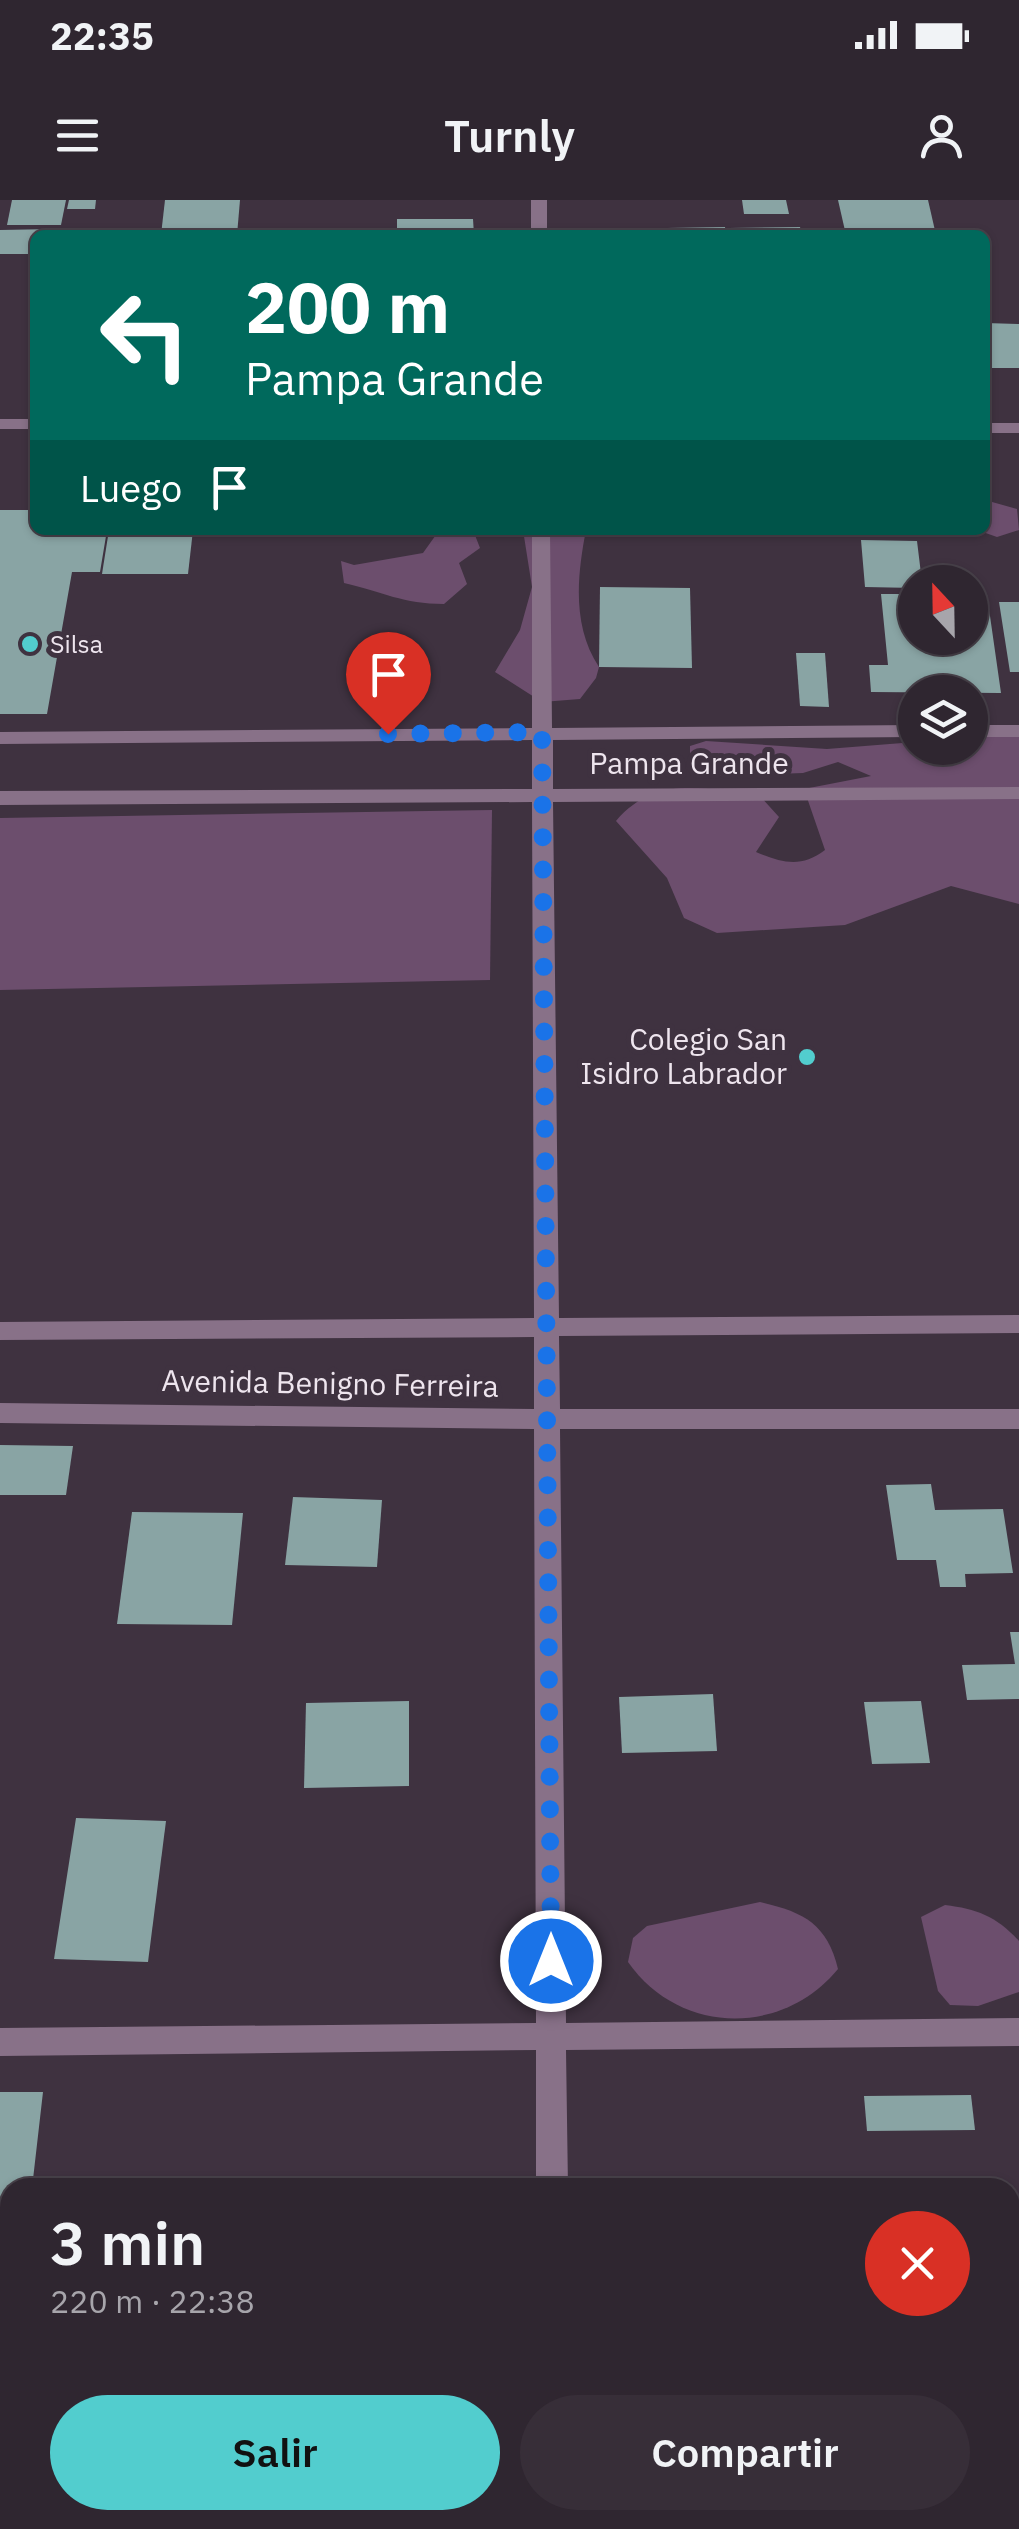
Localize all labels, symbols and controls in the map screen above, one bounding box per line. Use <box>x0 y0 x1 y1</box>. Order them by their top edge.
text: 22:35 <box>50 11 154 60</box>
text: Turnly <box>444 106 575 164</box>
icon: menu <box>50 108 105 163</box>
icon: person <box>914 108 969 163</box>
text: 200 m <box>245 261 450 352</box>
icon: left <box>80 270 210 400</box>
text: Pampa Grande <box>245 349 544 407</box>
icon: arrive <box>202 460 257 515</box>
text: Luego <box>80 463 182 512</box>
north arrow <box>898 565 988 655</box>
map controls <box>898 565 988 765</box>
place label: Silsa <box>50 627 103 660</box>
pin <box>346 632 431 735</box>
marker: Silsa <box>19 633 41 655</box>
icon: arrive <box>361 647 416 702</box>
button: layers <box>898 675 988 765</box>
street label: Pampa Grande <box>589 743 789 782</box>
place label: Colegio San Isidro Labrador <box>580 1019 787 1092</box>
marker: Colegio San Isidro Labrador <box>796 1046 818 1068</box>
street label: Avenida Benigno Ferreira <box>161 1360 499 1405</box>
position arrow <box>499 1909 603 2013</box>
text: 3 min <box>50 2203 205 2282</box>
button: close <box>865 2211 970 2316</box>
text: 220 m · 22:38 <box>50 2280 255 2322</box>
button: Salir <box>50 2395 500 2510</box>
button: Compartir <box>520 2395 970 2510</box>

